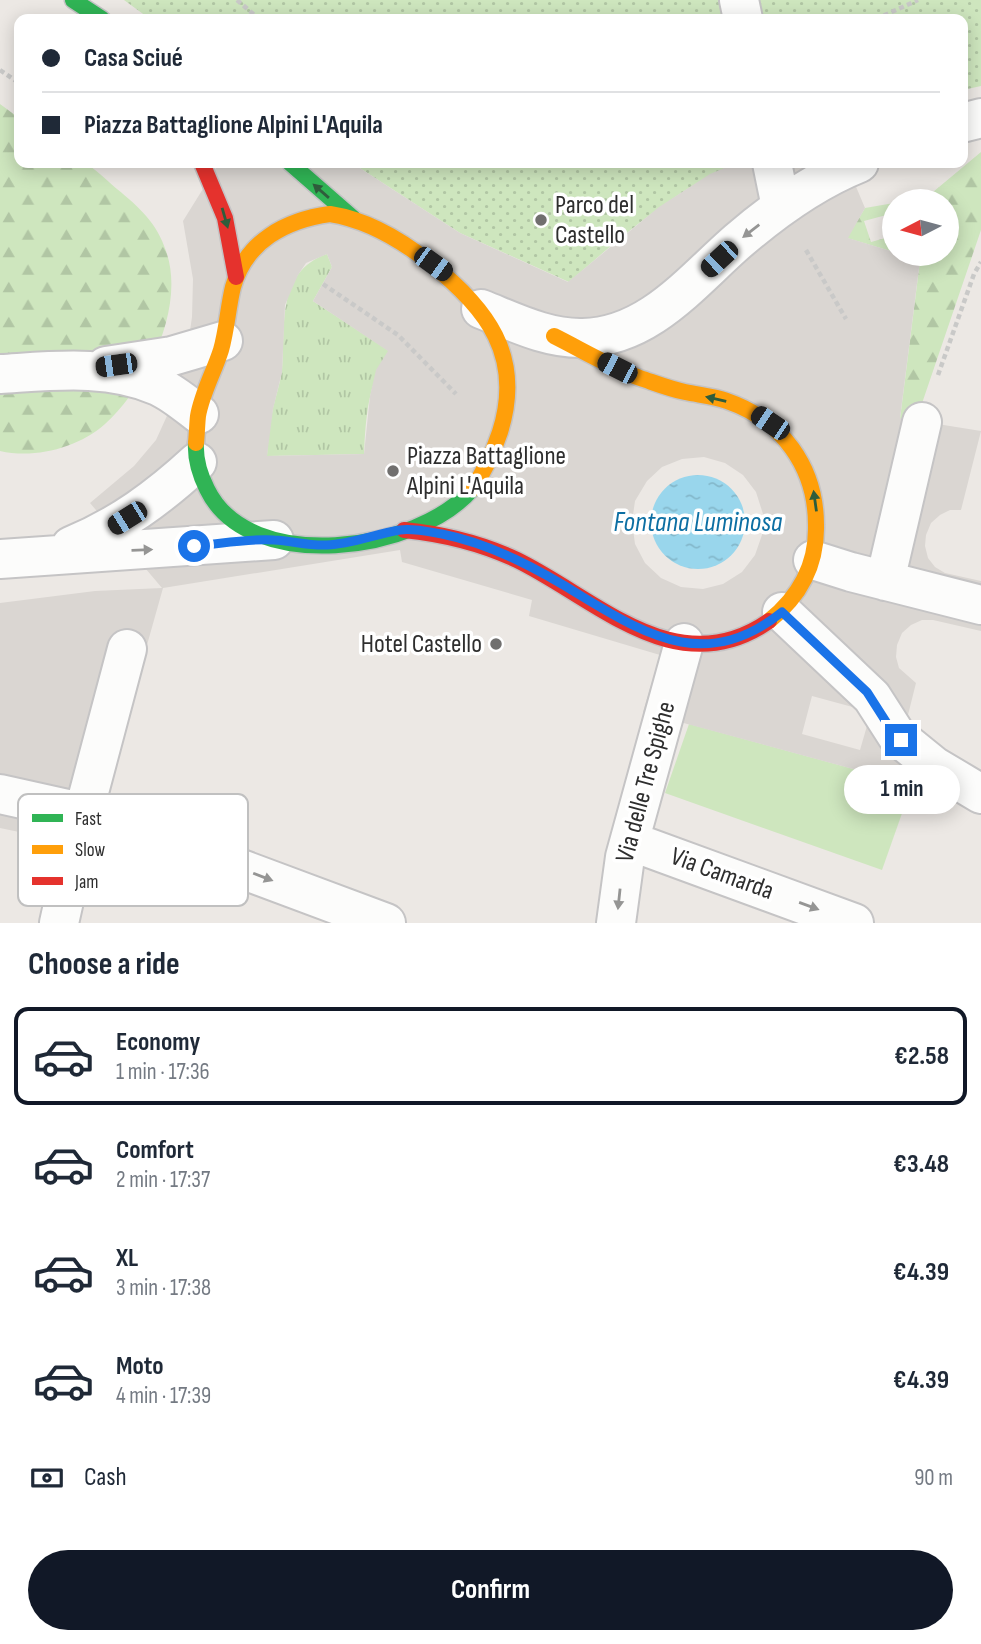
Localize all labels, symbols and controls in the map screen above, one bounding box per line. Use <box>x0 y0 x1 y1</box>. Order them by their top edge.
text: Casa Sciué <box>84 43 183 74</box>
text: Piazza Battaglione Alpini L'Aquila <box>84 110 383 141</box>
one-way arrow <box>313 183 330 199</box>
north arrow <box>882 189 959 266</box>
map controls <box>882 189 959 266</box>
place label: Parco del Castello <box>555 190 634 251</box>
one-way arrow <box>220 207 231 229</box>
marker: Parco del Castello <box>533 212 549 228</box>
one-way arrow <box>742 224 760 239</box>
car <box>697 237 742 281</box>
car <box>410 243 457 285</box>
car <box>594 349 641 387</box>
car <box>94 352 139 378</box>
one-way arrow <box>705 393 727 404</box>
car <box>747 403 794 443</box>
place label: Piazza Battaglione Alpini L'Aquila <box>406 441 566 502</box>
marker: Piazza Battaglione Alpini L'Aquila <box>385 463 401 479</box>
one-way arrow <box>809 490 820 512</box>
car <box>104 498 151 538</box>
water label: Fontana Luminosa <box>614 506 783 539</box>
route start <box>178 530 210 562</box>
one-way arrow <box>132 544 154 555</box>
place label: Hotel Castello <box>361 629 482 660</box>
marker: Hotel Castello <box>488 636 504 652</box>
street label: Via delle Tre Spighe <box>610 698 682 866</box>
route end <box>885 724 917 756</box>
callout: 1 min <box>843 764 959 814</box>
text: 1 min <box>881 775 923 803</box>
legend <box>18 794 248 906</box>
text: Fast <box>75 808 102 831</box>
text: Slow <box>75 839 105 862</box>
street label: Via Camarda <box>666 841 778 907</box>
text: Jam <box>74 871 98 894</box>
one-way arrow <box>253 872 274 883</box>
one-way arrow <box>613 888 624 910</box>
one-way arrow <box>799 901 820 912</box>
text: Choose a ride <box>28 945 180 984</box>
icon: car <box>32 1025 95 1088</box>
text: Economy <box>116 1027 200 1058</box>
text: €2.58 <box>894 1041 949 1072</box>
text: 1 min · 17:36 <box>116 1058 210 1086</box>
icon: car <box>32 1133 95 1196</box>
text: Comfort <box>116 1135 194 1166</box>
text: €3.48 <box>893 1149 949 1180</box>
text: 2 min · 17:37 <box>116 1166 210 1194</box>
icon: car <box>32 1241 95 1304</box>
text: XL <box>116 1243 138 1274</box>
text: €4.39 <box>893 1257 949 1288</box>
text: 3 min · 17:38 <box>116 1274 211 1302</box>
icon: car <box>32 1349 95 1412</box>
text: Moto <box>116 1351 164 1382</box>
text: €4.39 <box>893 1365 949 1396</box>
text: 4 min · 17:39 <box>116 1382 211 1410</box>
icon: cash <box>28 1459 66 1497</box>
text: Cash <box>84 1462 127 1493</box>
text: 90 m <box>914 1464 953 1492</box>
button: Confirm <box>28 1550 953 1630</box>

